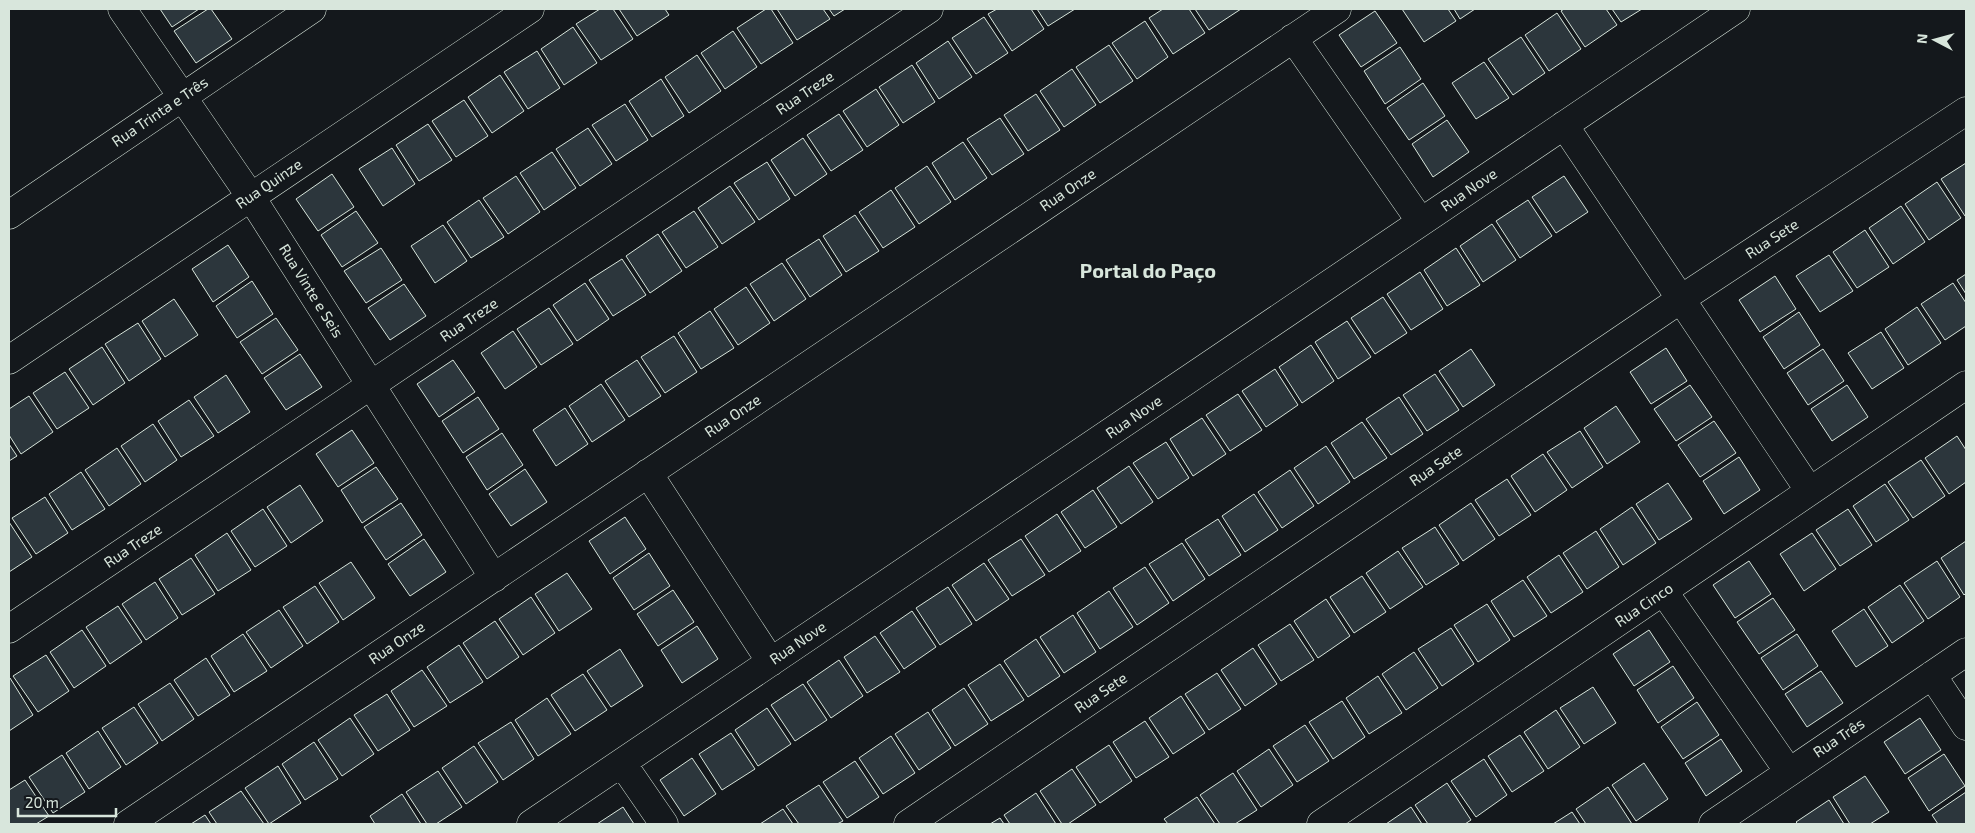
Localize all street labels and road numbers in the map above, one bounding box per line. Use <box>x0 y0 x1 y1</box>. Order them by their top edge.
street label: Rua Treze <box>772 66 837 118</box>
street label: Rua Trinta e Três <box>108 72 211 150</box>
street label: Rua Quinze <box>232 154 306 213</box>
street label: Rua Onze <box>1036 164 1099 214</box>
street label: Rua Nove <box>1437 164 1500 215</box>
street label: Rua Sete <box>1742 214 1801 262</box>
street label: Rua Vinte e Seis <box>276 240 348 341</box>
street label: Rua Treze <box>436 293 501 345</box>
street label: Rua Onze <box>701 390 764 440</box>
street label: Rua Nove <box>1102 391 1165 442</box>
street label: Rua Sete <box>1406 441 1465 489</box>
street label: Rua Treze <box>100 519 165 571</box>
street label: Rua Cinco <box>1611 578 1676 630</box>
street label: Rua Onze <box>365 617 428 667</box>
street label: Rua Nove <box>766 617 829 668</box>
street label: Rua Sete <box>1071 668 1130 716</box>
street label: Rua Três <box>1809 714 1867 761</box>

